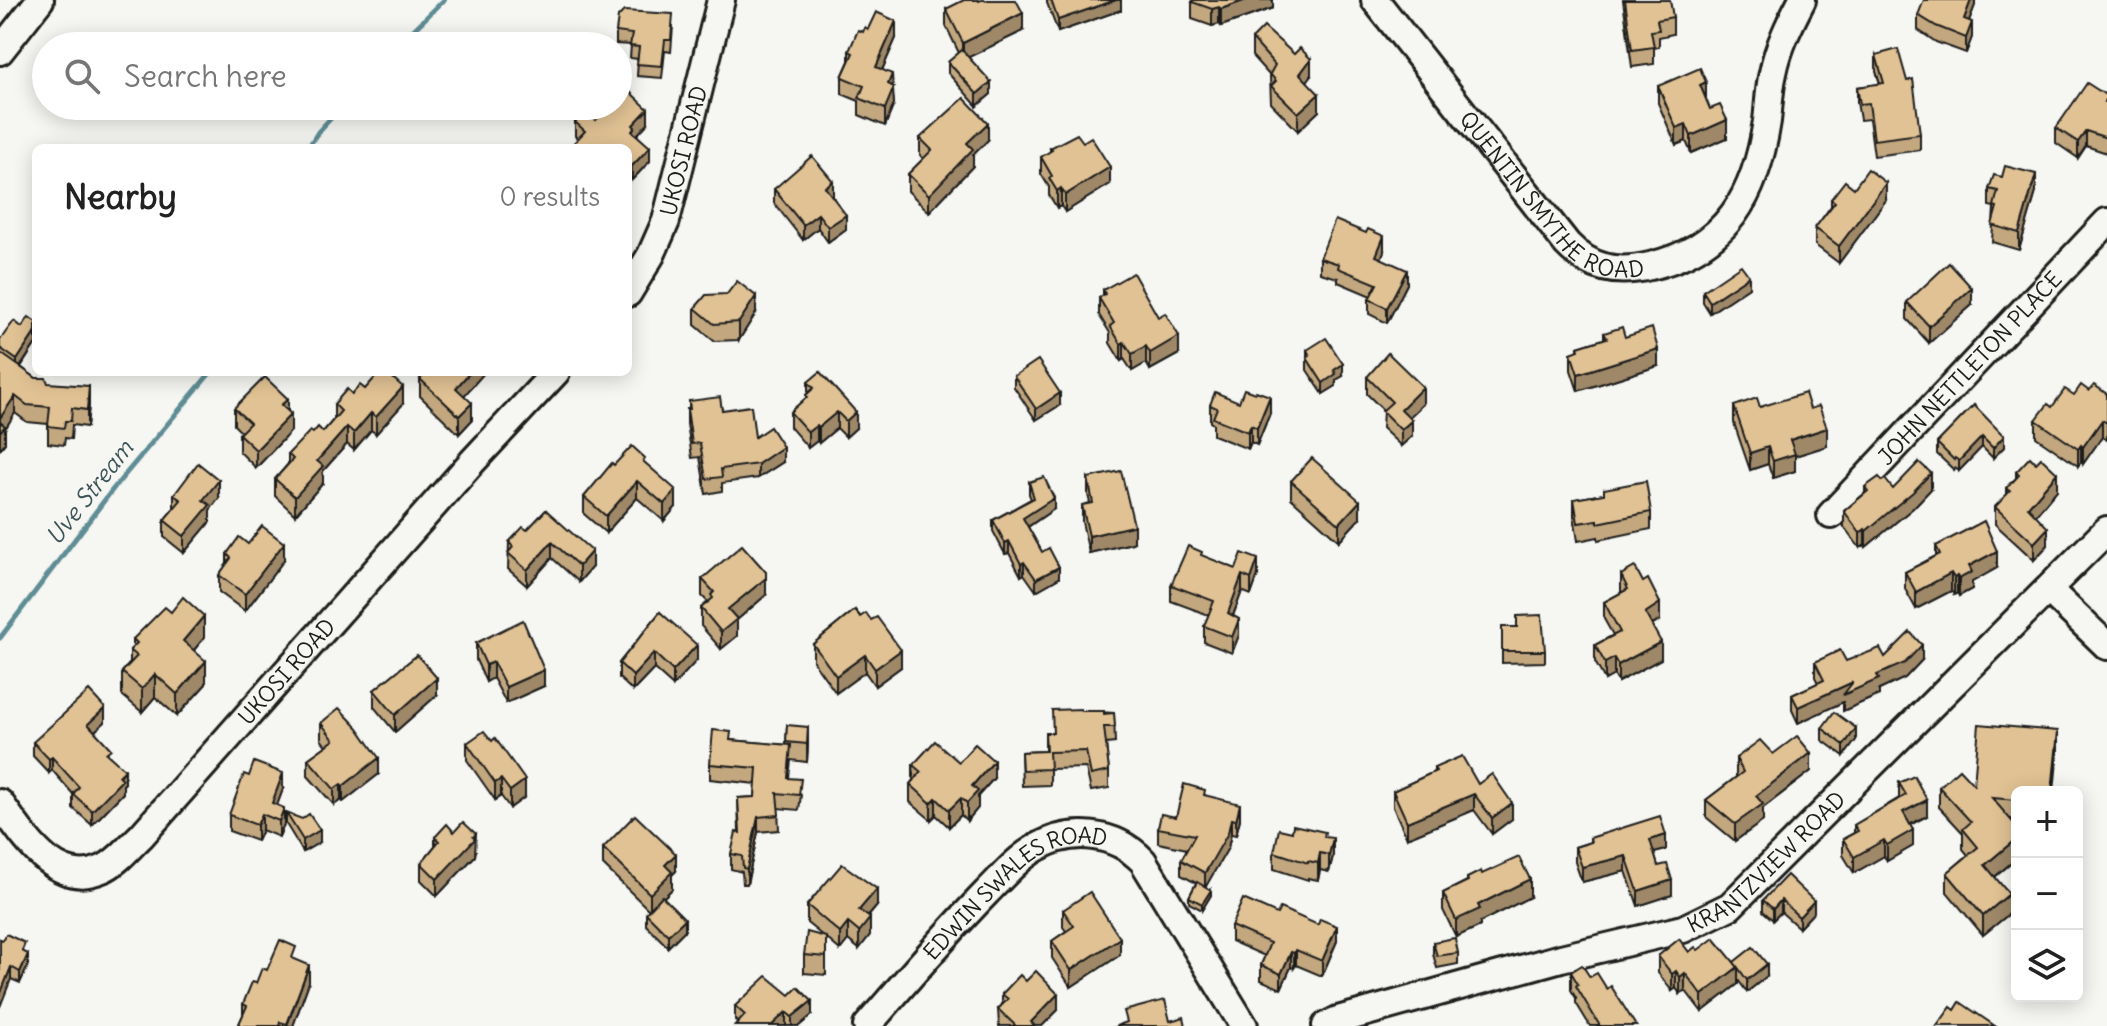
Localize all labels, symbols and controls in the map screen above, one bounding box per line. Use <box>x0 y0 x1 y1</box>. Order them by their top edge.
search box <box>32 32 632 120</box>
icon: search <box>60 54 104 98</box>
text: Search here <box>124 57 287 95</box>
street label: UKOSI ROAD <box>654 83 713 219</box>
street label: QUENTIN SMYTHE ROAD <box>1454 105 1646 284</box>
text: Nearby <box>64 175 177 218</box>
text: 0 results <box>499 180 600 213</box>
street label: JOHN NETTLETON PLACE <box>1872 265 2067 471</box>
water label: Uve Stream <box>39 433 140 550</box>
street label: UKOSI ROAD <box>232 612 341 731</box>
street label: KRANTZVIEW ROAD <box>1682 785 1851 939</box>
map controls <box>2011 786 2083 1002</box>
button: + <box>2011 786 2083 858</box>
street label: EDWIN SWALES ROAD <box>917 821 1110 966</box>
button: − <box>2011 858 2083 930</box>
button: layers <box>2011 930 2083 1002</box>

